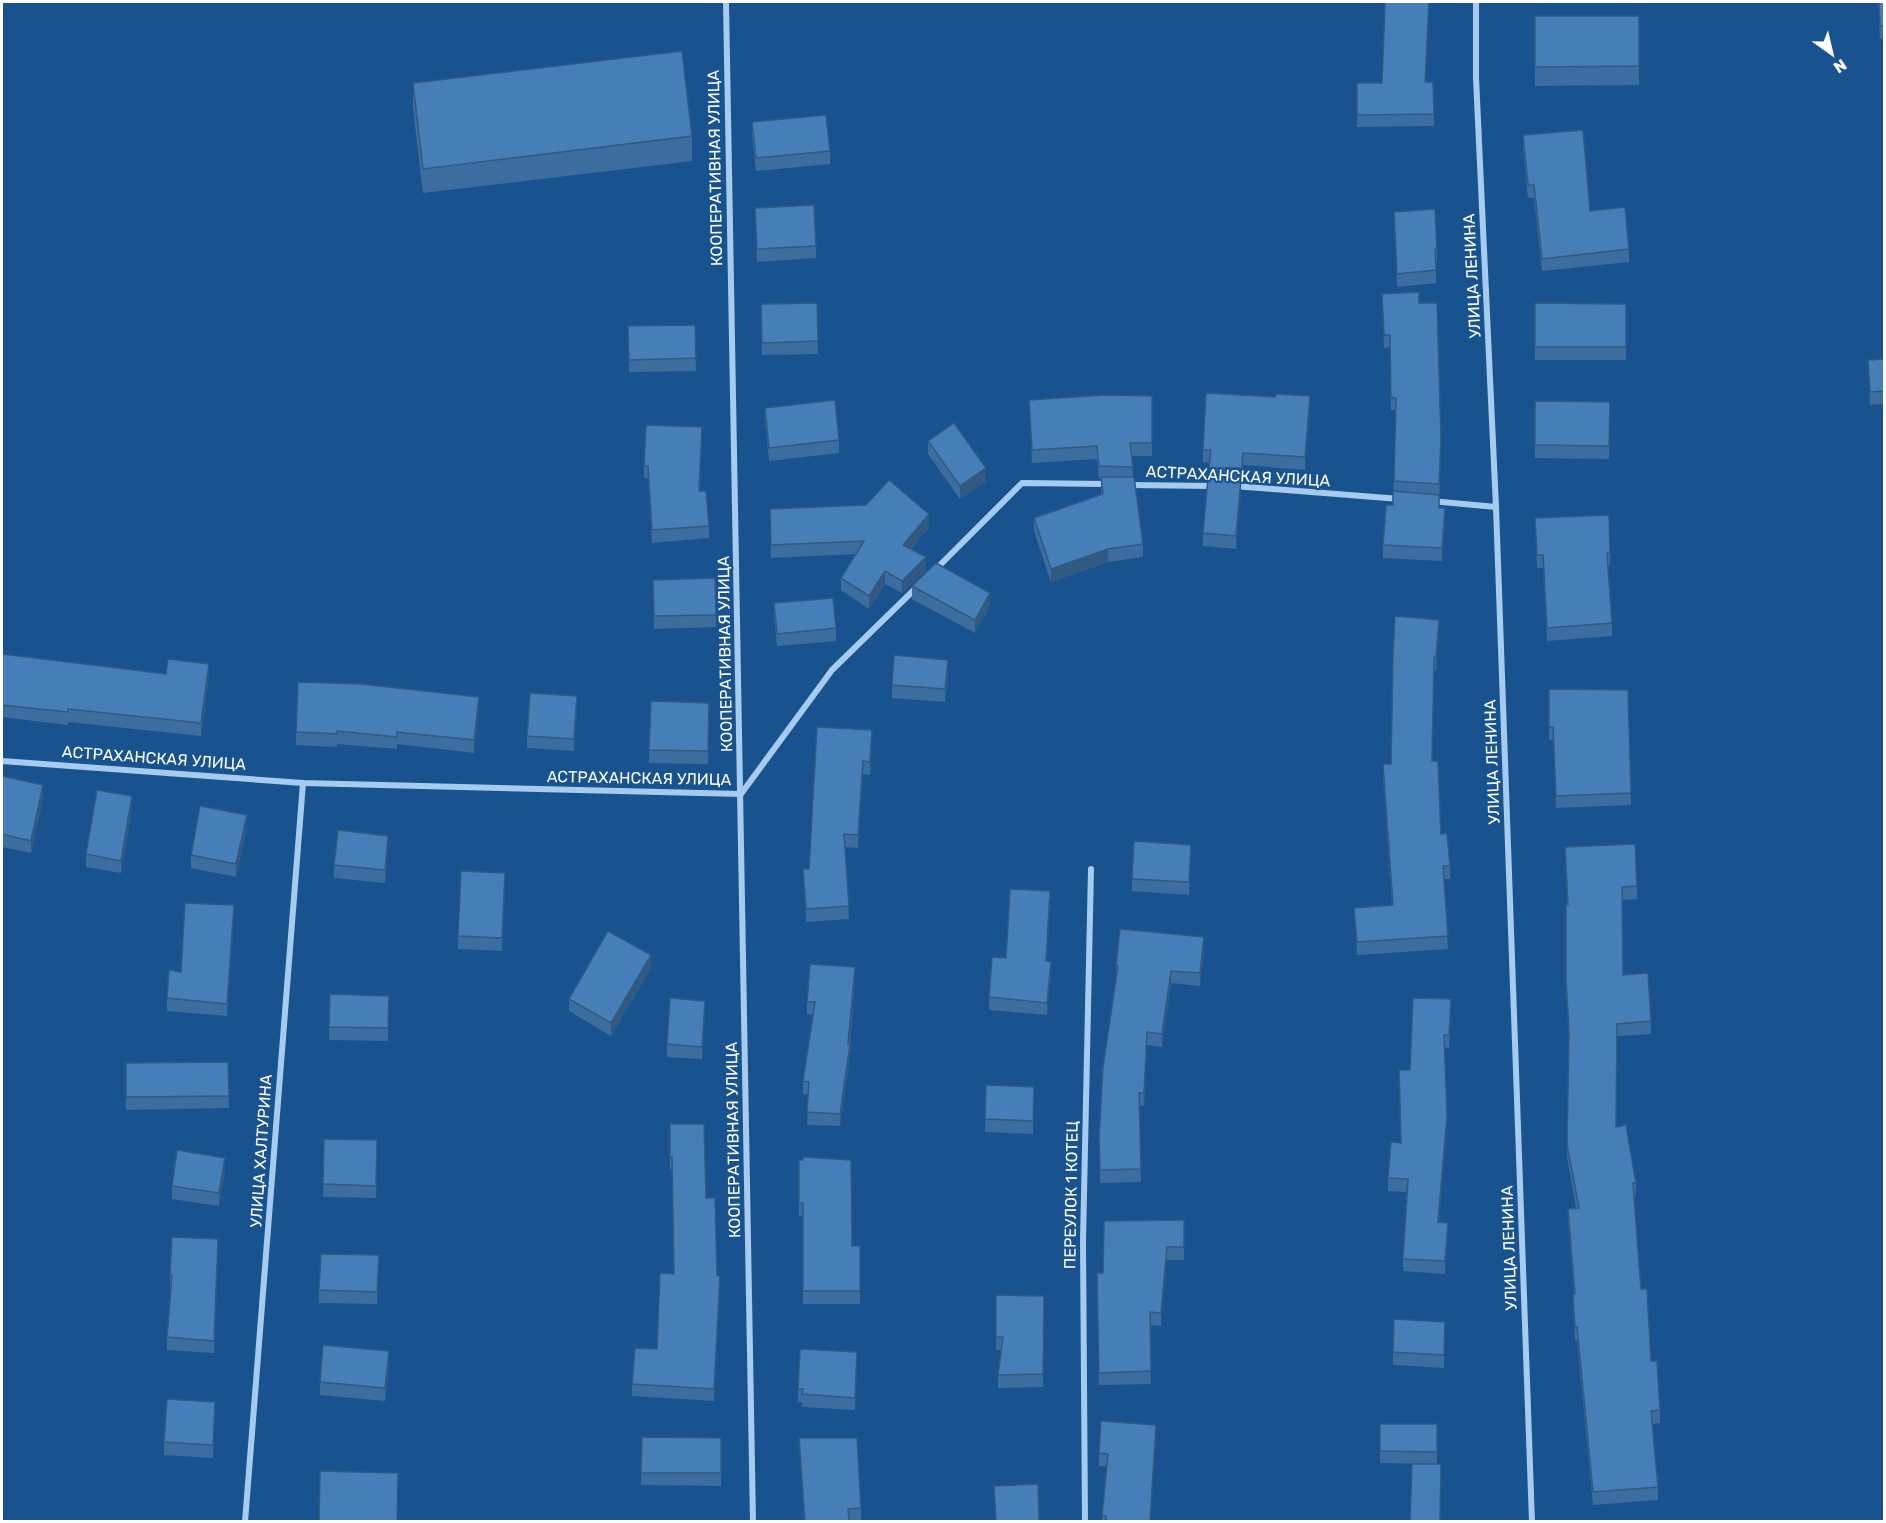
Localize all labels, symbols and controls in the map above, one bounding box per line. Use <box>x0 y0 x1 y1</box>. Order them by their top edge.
north arrow <box>1802 24 1862 84</box>
text: N <box>1830 55 1850 77</box>
street label: КООПЕРАТИВНАЯ УЛИЦА <box>704 69 726 266</box>
street label: УЛИЦА ЛЕНИНА <box>1459 213 1485 339</box>
street label: АСТРАХАНСКАЯ УЛИЦА <box>1145 462 1331 490</box>
street label: КООПЕРАТИВНАЯ УЛИЦА <box>714 555 736 752</box>
street label: УЛИЦА ЛЕНИНА <box>1480 699 1504 825</box>
street label: АСТРАХАНСКАЯ УЛИЦА <box>61 742 247 774</box>
street label: АСТРАХАНСКАЯ УЛИЦА <box>547 767 732 789</box>
street label: КООПЕРАТИВНАЯ УЛИЦА <box>722 1041 744 1238</box>
street label: УЛИЦА ХАЛТУРИНА <box>246 1073 276 1228</box>
street label: ПЕРЕУЛОК 1 КОТЕЦ <box>1060 1120 1082 1269</box>
street label: УЛИЦА ЛЕНИНА <box>1497 1185 1521 1311</box>

